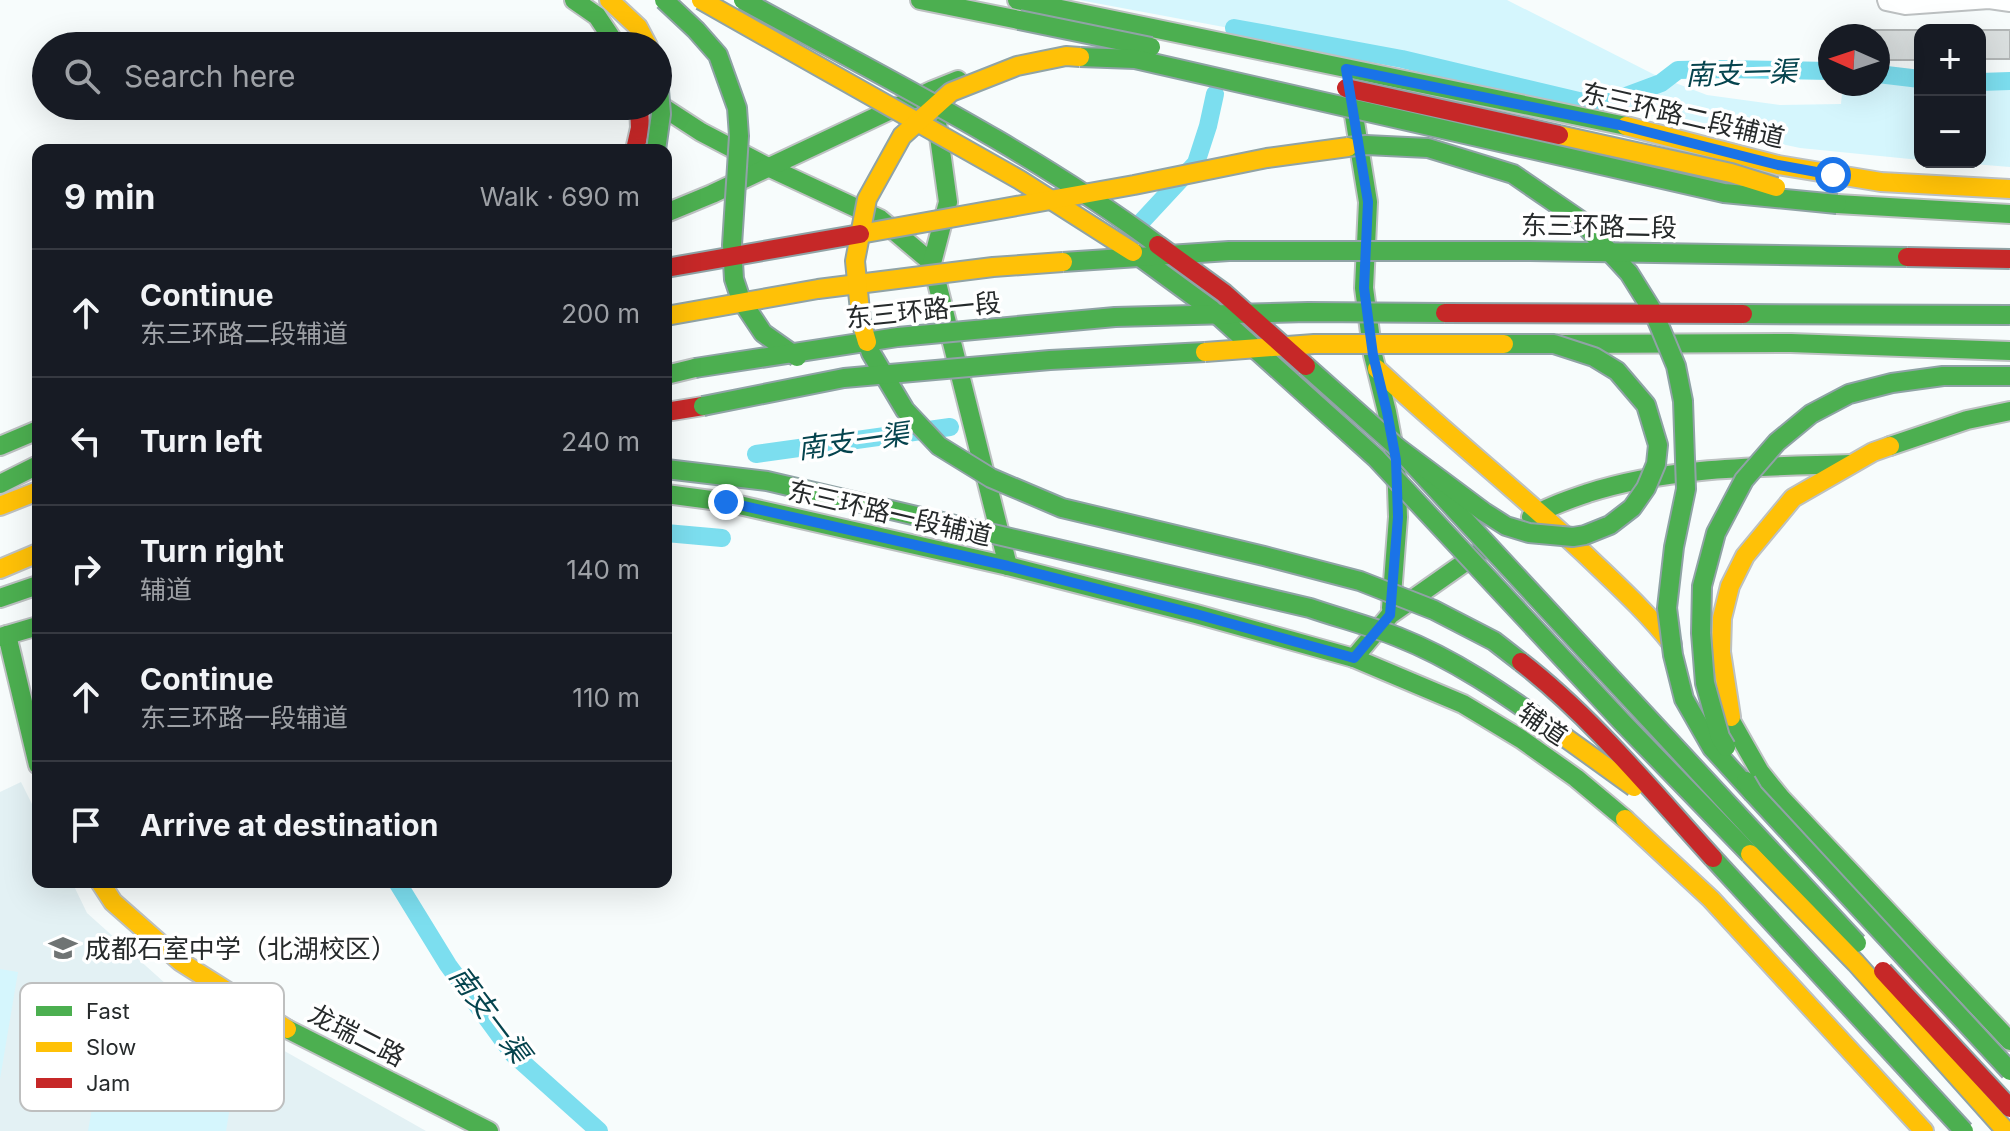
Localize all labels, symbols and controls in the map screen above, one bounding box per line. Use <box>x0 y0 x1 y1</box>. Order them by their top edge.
north arrow <box>1818 24 1890 96</box>
map controls <box>1914 24 1986 168</box>
button: + <box>1914 24 1986 96</box>
search box <box>32 32 672 120</box>
icon: search <box>60 54 104 98</box>
water label: 南支一渠 <box>1684 54 1802 92</box>
text: Search here <box>124 58 296 94</box>
street label: 东三环路二段辅道 <box>1578 77 1788 153</box>
button: − <box>1914 96 1986 168</box>
route start <box>1815 157 1851 193</box>
text: 9 min <box>64 176 156 217</box>
text: Walk · 690 m <box>480 181 640 212</box>
street label: 东三环路二段 <box>1521 209 1677 243</box>
text: Continue <box>140 277 274 313</box>
street label: 东三环路一段 <box>844 286 1002 334</box>
icon: ahead <box>64 291 108 335</box>
text: 200 m <box>561 298 640 329</box>
text: 东三环路二段辅道 <box>140 318 348 349</box>
water label: 南支一渠 <box>795 416 915 466</box>
icon: left <box>64 419 108 463</box>
text: Turn left <box>140 423 262 459</box>
text: 240 m <box>561 426 640 457</box>
street label: 东三环路一段辅道 <box>785 475 995 551</box>
route end <box>708 484 744 520</box>
text: Turn right <box>140 533 284 569</box>
icon: right <box>64 547 108 591</box>
text: 140 m <box>566 554 640 585</box>
text: 辅道 <box>140 574 192 605</box>
text: Continue <box>140 661 274 697</box>
icon: ahead <box>64 675 108 719</box>
text: 110 m <box>572 682 640 713</box>
street label: 辅道 <box>1513 697 1573 751</box>
text: 东三环路一段辅道 <box>140 702 348 733</box>
icon: arrive <box>64 803 108 847</box>
text: Arrive at destination <box>140 807 438 843</box>
school or university icon: 成都石室中学（北湖校区） <box>48 933 78 963</box>
place label: 成都石室中学（北湖校区） <box>85 933 397 964</box>
water label: 南支一渠 <box>443 959 540 1072</box>
legend <box>20 983 284 1111</box>
text: Fast <box>86 998 130 1024</box>
street label: 龙瑞二路 <box>304 998 410 1072</box>
text: Slow <box>86 1034 136 1060</box>
text: Jam <box>86 1070 130 1096</box>

